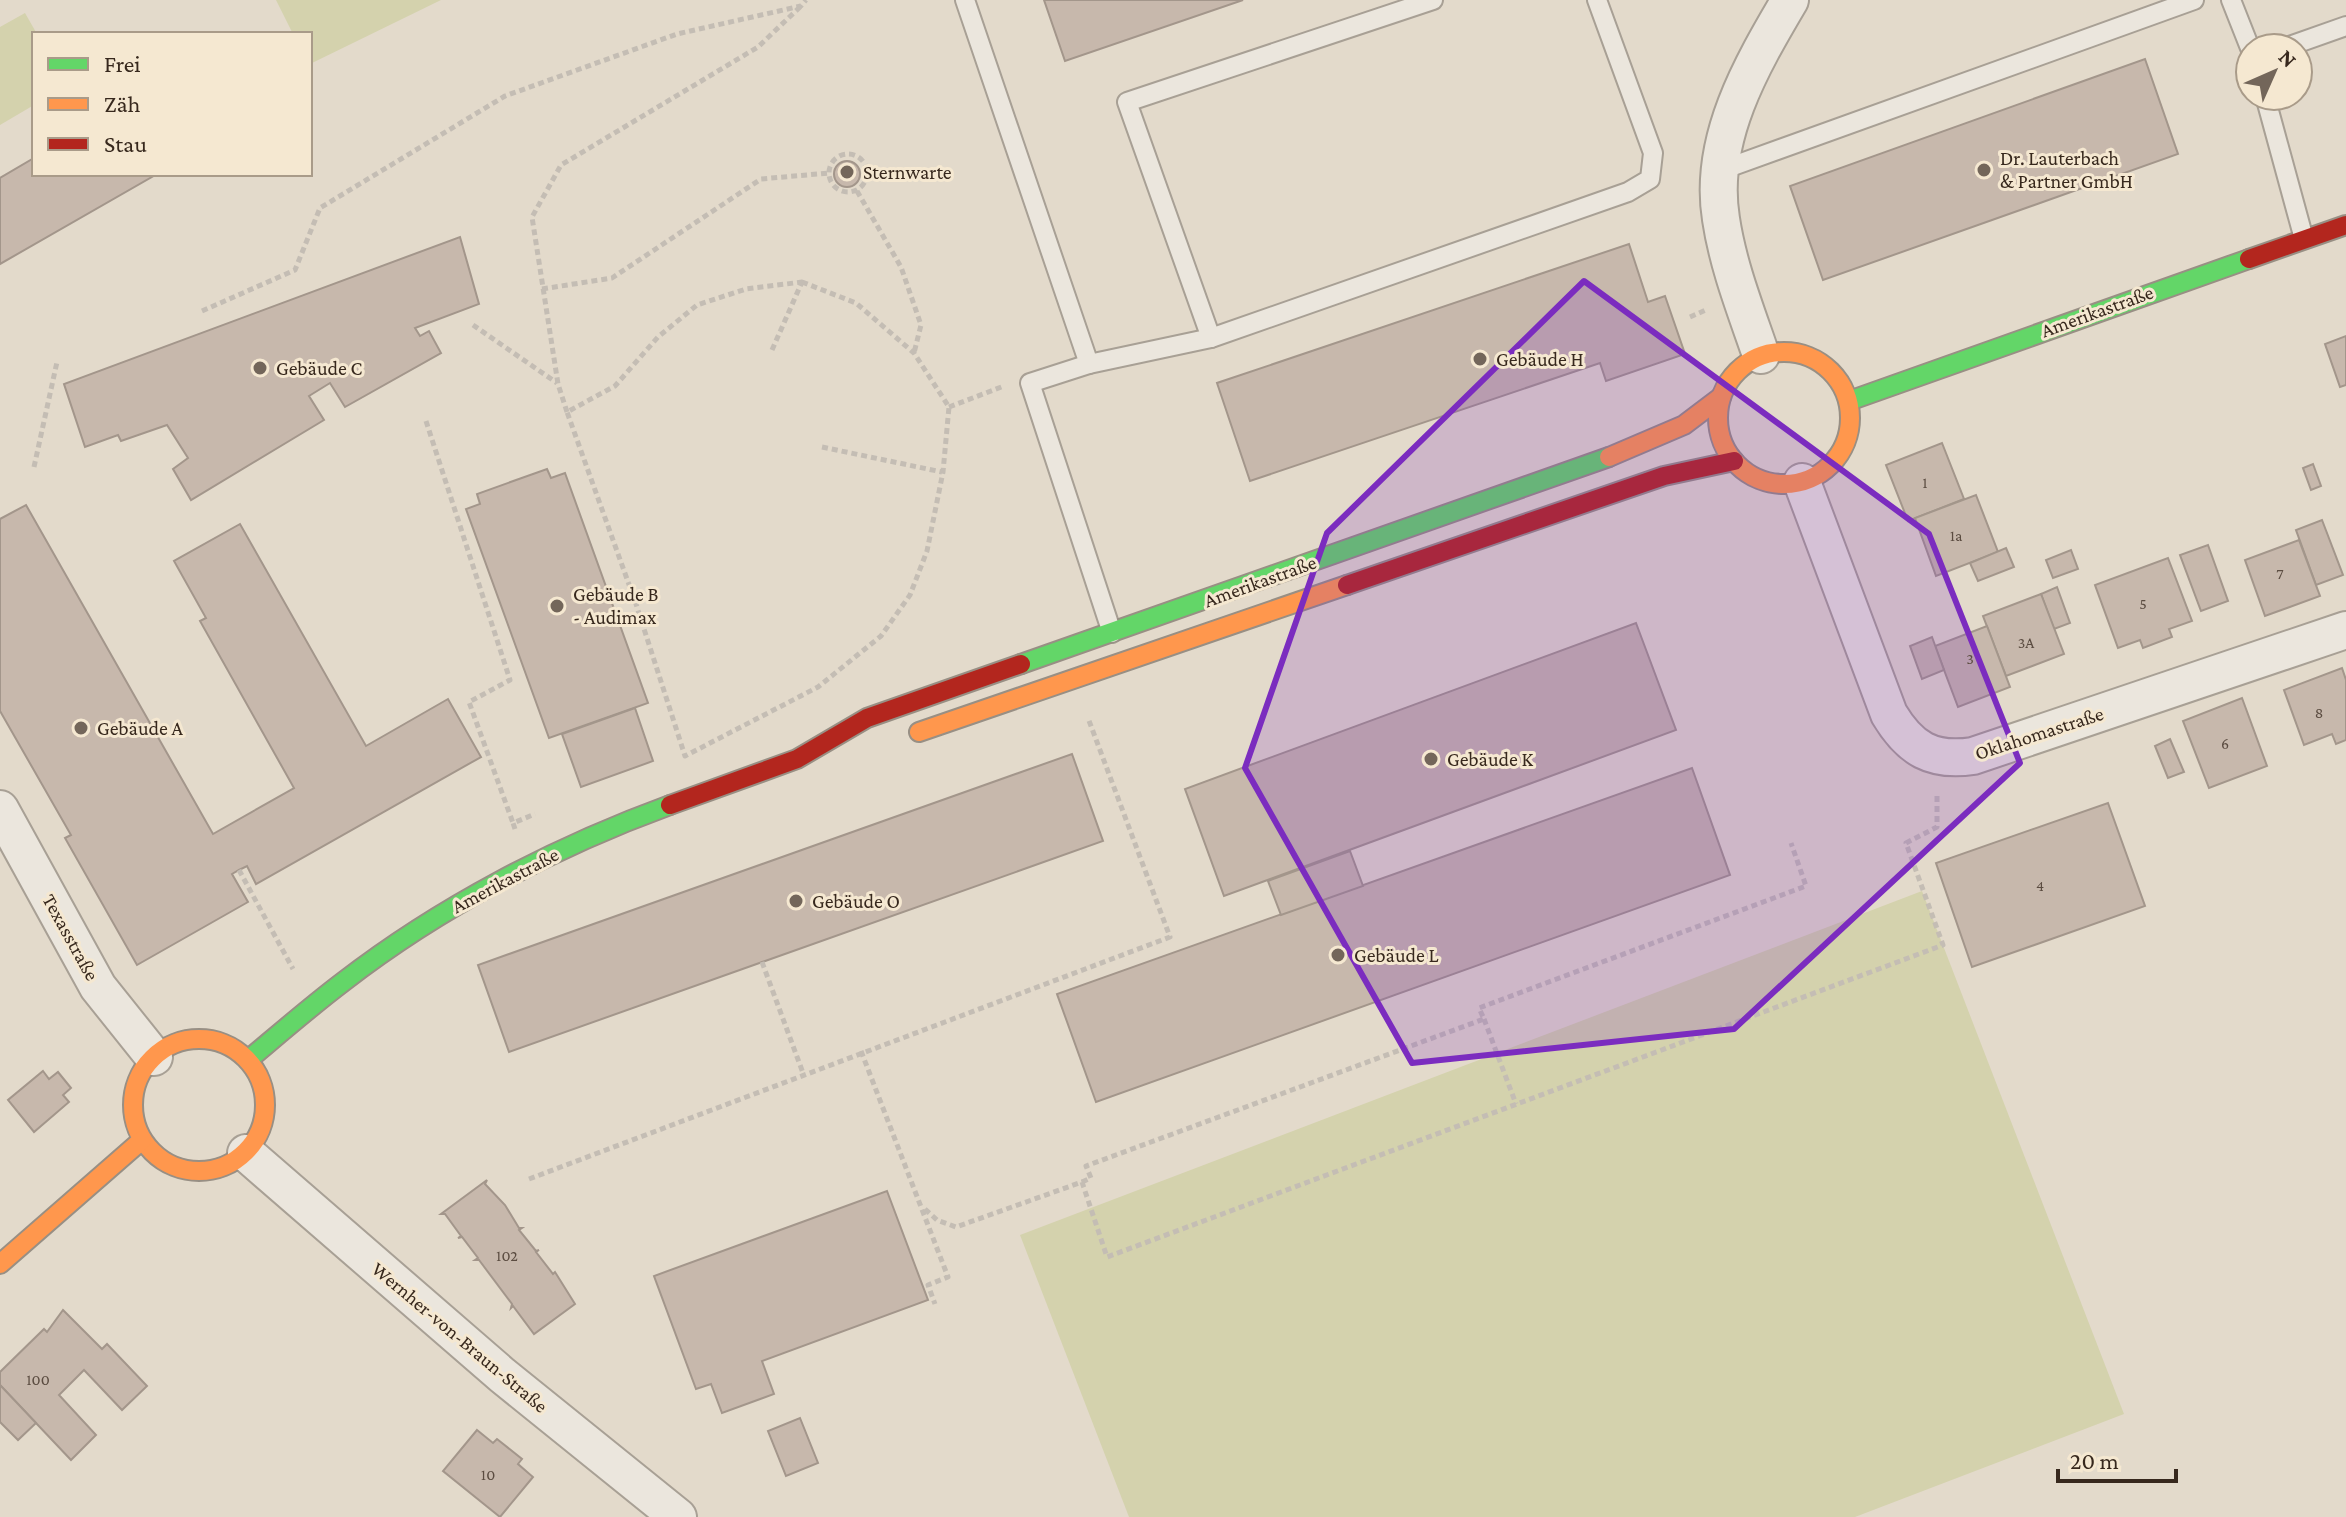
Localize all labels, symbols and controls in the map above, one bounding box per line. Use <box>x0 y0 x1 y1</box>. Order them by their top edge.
legend <box>32 32 312 176</box>
north arrow <box>2234 32 2314 112</box>
text: N <box>2274 44 2302 72</box>
text: Frei <box>104 50 141 77</box>
text: Zäh <box>104 90 141 117</box>
text: Stau <box>104 130 147 157</box>
place label: Dr. Lauterbach & Partner GmbH <box>2000 147 2133 192</box>
place label: Sternwarte <box>863 161 952 183</box>
marker: Dr. Lauterbach & Partner GmbH <box>1975 161 1993 179</box>
marker: Sternwarte <box>838 163 856 181</box>
street label: Amerikastraße <box>2038 280 2156 341</box>
place label: Gebäude H <box>1496 348 1584 370</box>
marker: Gebäude H <box>1471 350 1489 368</box>
place label: Gebäude C <box>276 357 363 379</box>
marker: Gebäude C <box>251 359 269 377</box>
house number: 1 <box>1922 474 1928 491</box>
house number: 1a <box>1950 527 1963 544</box>
street label: Amerikastraße <box>1201 550 1319 611</box>
house number: 7 <box>2276 565 2284 582</box>
place label: Gebäude B - Audimax <box>573 583 659 628</box>
house number: 5 <box>2139 595 2147 612</box>
marker: Gebäude B - Audimax <box>548 597 566 615</box>
house number: 3A <box>2018 634 2035 651</box>
house number: 3 <box>1966 650 1974 667</box>
street label: Oklahomastraße <box>1972 702 2106 764</box>
house number: 8 <box>2315 704 2323 721</box>
place label: Gebäude A <box>97 717 184 739</box>
marker: Gebäude A <box>72 719 90 737</box>
house number: 6 <box>2221 735 2229 752</box>
place label: Gebäude K <box>1447 748 1534 770</box>
marker: Gebäude K <box>1422 750 1440 768</box>
street label: Amerikastraße <box>448 843 562 917</box>
house number: 4 <box>2036 877 2044 894</box>
street label: Texasstraße <box>38 890 104 984</box>
place label: Gebäude O <box>812 890 900 912</box>
marker: Gebäude O <box>787 892 805 910</box>
place label: Gebäude L <box>1354 944 1439 966</box>
marker: Gebäude L <box>1329 946 1347 964</box>
house number: 102 <box>496 1247 518 1264</box>
street label: Wernher-von-Braun-Straße <box>368 1257 552 1417</box>
house number: 100 <box>26 1371 50 1388</box>
scale bar <box>2058 1433 2176 1483</box>
text: 20 m <box>2070 1447 2119 1474</box>
house number: 10 <box>481 1466 495 1483</box>

